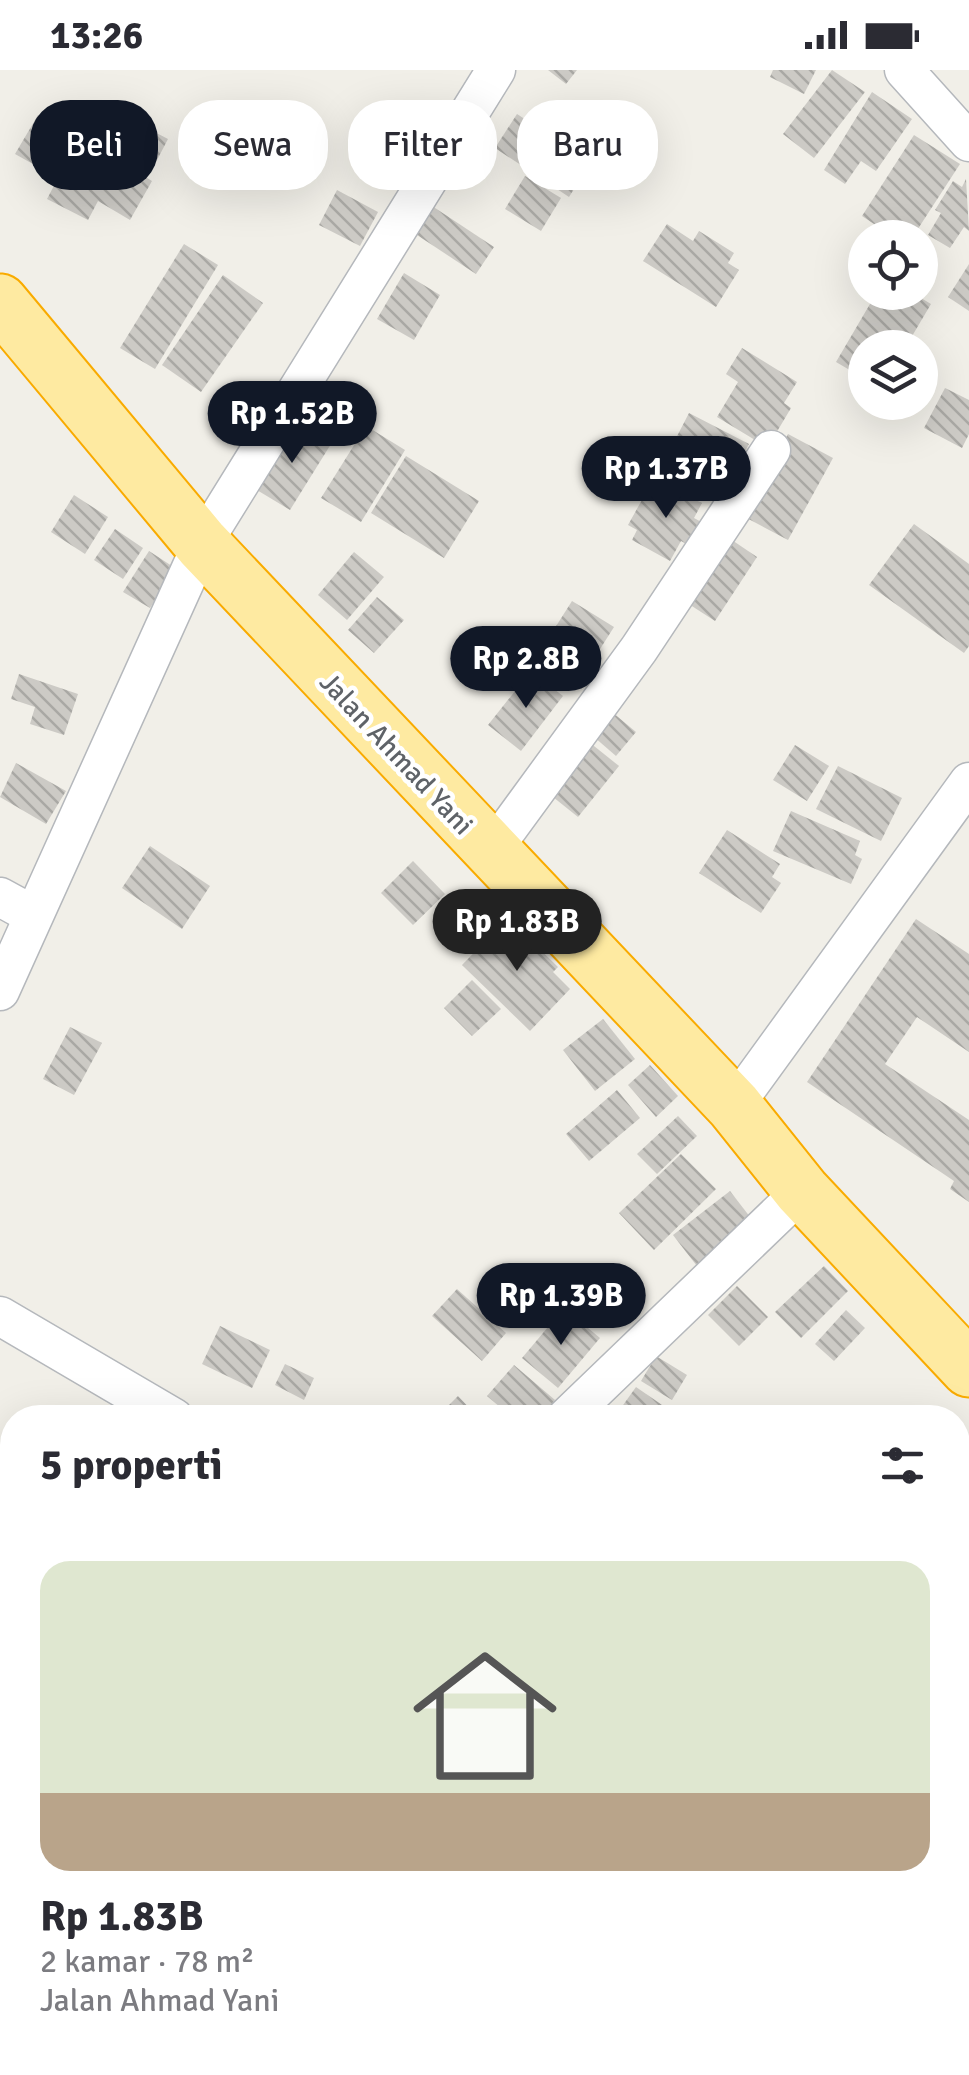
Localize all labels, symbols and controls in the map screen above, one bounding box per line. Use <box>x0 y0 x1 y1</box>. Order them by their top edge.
text: 13:26 <box>50 12 143 59</box>
chip: Beli <box>30 100 158 190</box>
chip: Sewa <box>178 100 328 190</box>
chip: Filter <box>348 100 497 190</box>
chip: Baru <box>517 100 658 190</box>
map controls <box>848 220 938 420</box>
button: locate <box>848 220 938 310</box>
button: layers <box>848 330 938 420</box>
pin: Rp 1.52B <box>189 381 395 466</box>
text: Rp 1.52B <box>230 394 354 433</box>
pin: Rp 1.37B <box>563 436 769 521</box>
text: Rp 1.37B <box>604 449 728 488</box>
pin: Rp 2.8B <box>434 626 618 711</box>
text: Rp 2.8B <box>472 639 580 678</box>
street label: Jalan Ahmad Yani <box>312 665 480 842</box>
pin: Rp 1.83B <box>414 889 620 974</box>
text: Rp 1.83B <box>455 902 579 941</box>
pin: Rp 1.39B <box>458 1263 664 1348</box>
text: Rp 1.39B <box>499 1276 623 1315</box>
icon: filters <box>875 1438 930 1493</box>
text: 5 properti <box>40 1440 223 1491</box>
icon: home <box>395 1626 575 1806</box>
text: Rp 1.83B <box>40 1891 204 1942</box>
text: 2 kamar · 78 m² <box>40 1942 254 1981</box>
text: Jalan Ahmad Yani <box>40 1981 279 2020</box>

